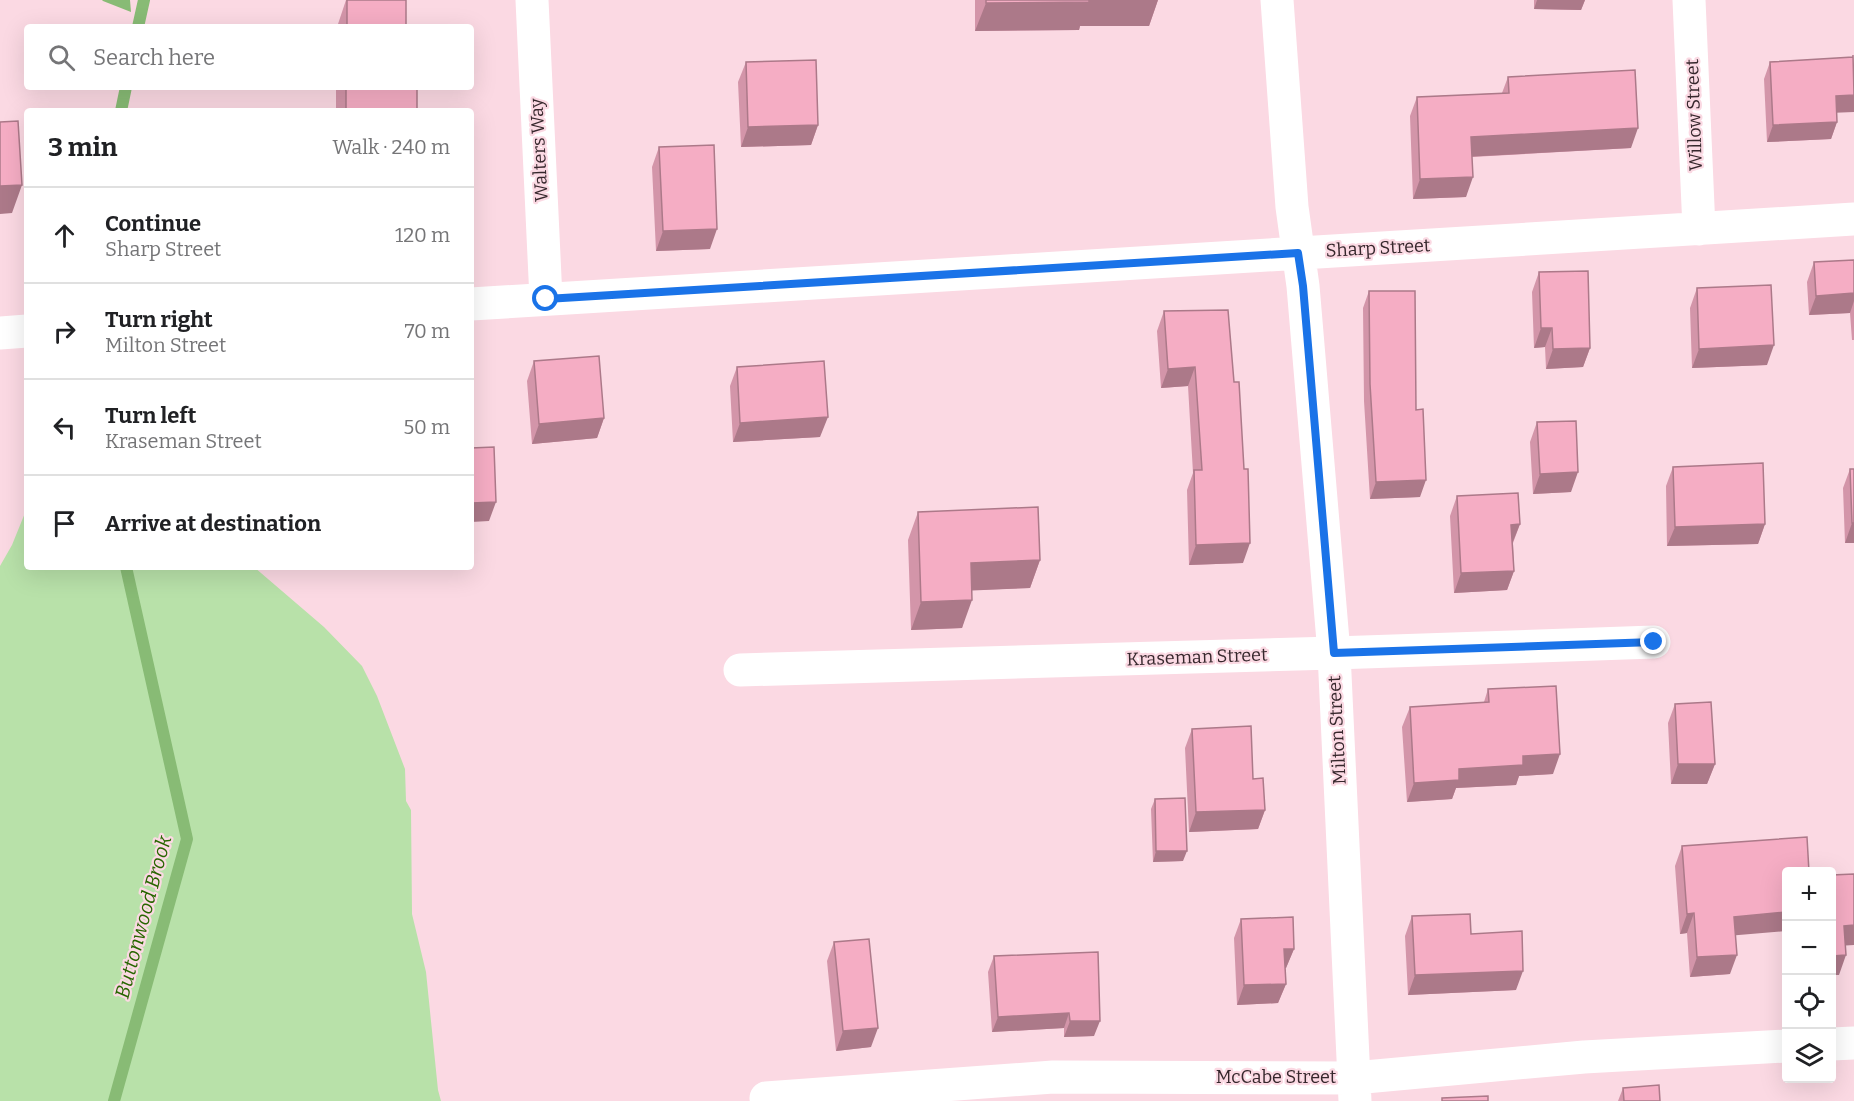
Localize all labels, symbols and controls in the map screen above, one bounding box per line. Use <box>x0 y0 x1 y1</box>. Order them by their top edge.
search box <box>24 24 474 90</box>
icon: search <box>45 41 78 74</box>
text: Search here <box>93 44 215 71</box>
street label: Willow Street <box>1681 58 1707 171</box>
street label: Walters Way <box>525 97 553 202</box>
text: 3 min <box>48 132 117 163</box>
text: Walk · 240 m <box>332 135 450 159</box>
text: Continue <box>105 210 201 237</box>
icon: ahead <box>48 219 81 252</box>
text: 120 m <box>395 223 450 247</box>
street label: Sharp Street <box>1325 234 1431 262</box>
text: Sharp Street <box>105 237 221 261</box>
route start <box>532 285 558 311</box>
text: Turn right <box>105 306 213 333</box>
icon: right <box>48 315 81 348</box>
text: 70 m <box>404 319 450 343</box>
text: Milton Street <box>105 333 226 357</box>
text: Turn left <box>105 402 197 429</box>
icon: left <box>48 411 81 444</box>
text: 50 m <box>403 415 450 439</box>
text: Kraseman Street <box>105 429 262 453</box>
icon: arrive <box>48 507 81 540</box>
text: Arrive at destination <box>105 510 321 537</box>
route end <box>1640 628 1666 654</box>
street label: Kraseman Street <box>1126 644 1268 670</box>
street label: Milton Street <box>1323 675 1351 785</box>
water label: Buttonwood Brook <box>110 833 176 1001</box>
map controls <box>1782 867 1836 1083</box>
button: + <box>1782 867 1836 921</box>
button: − <box>1782 921 1836 975</box>
button: locate <box>1782 975 1836 1029</box>
button: layers <box>1782 1029 1836 1083</box>
street label: McCabe Street <box>1216 1066 1337 1088</box>

